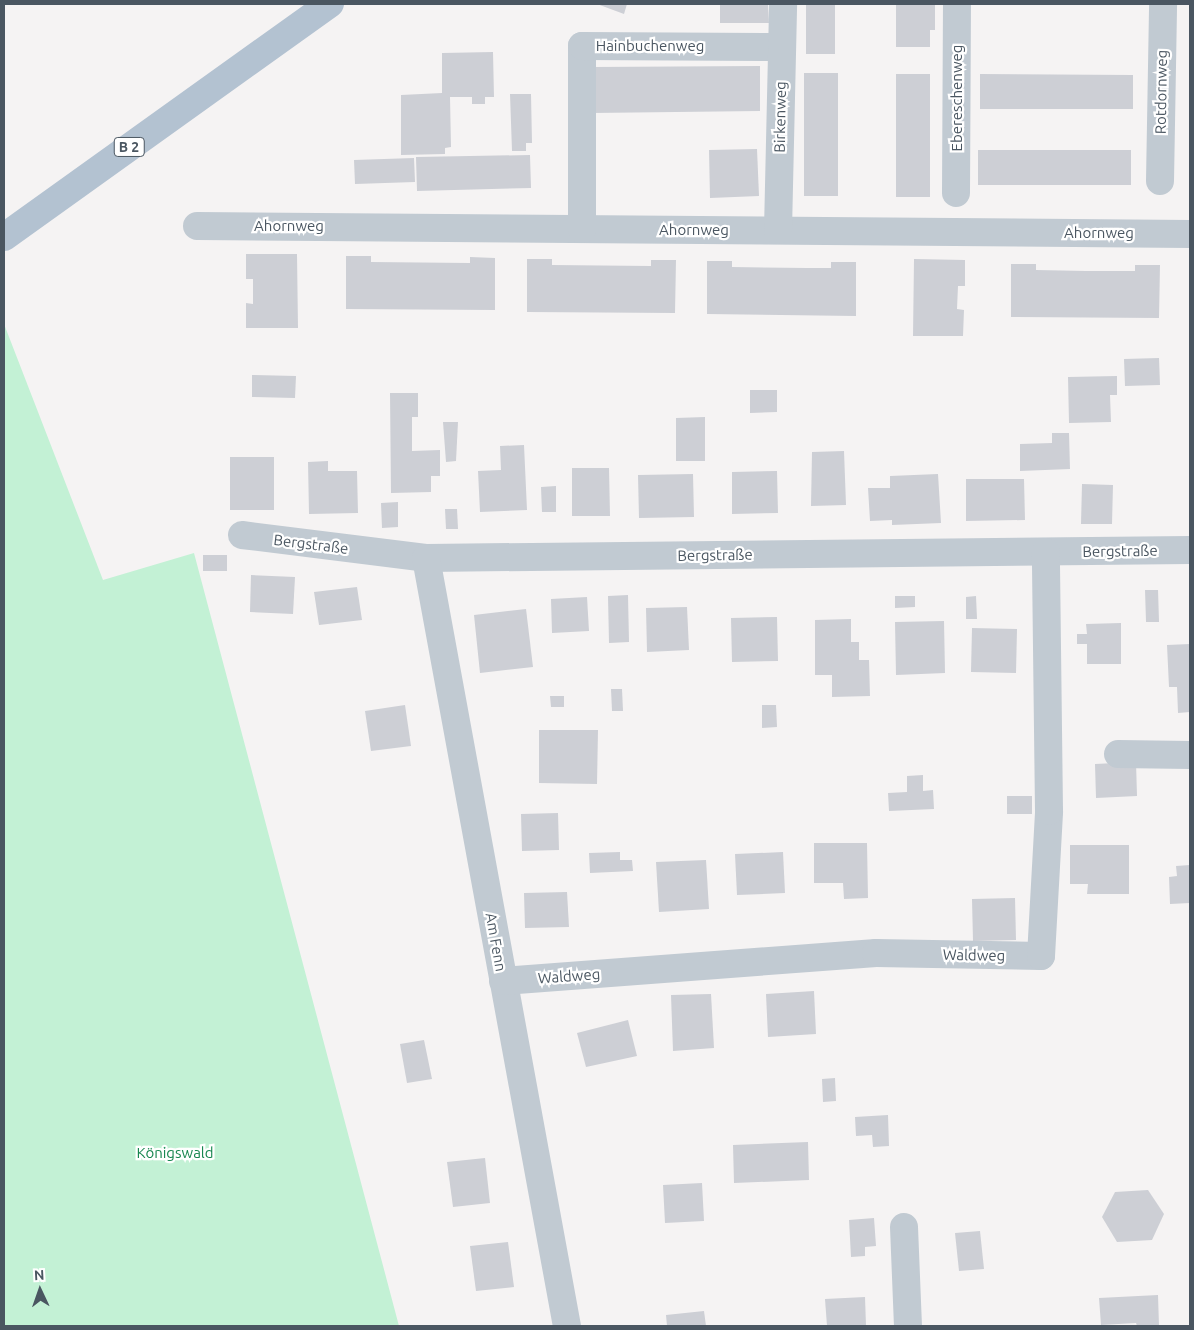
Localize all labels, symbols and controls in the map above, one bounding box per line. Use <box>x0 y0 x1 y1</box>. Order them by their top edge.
street label: Hainbuchenweg <box>596 37 704 55</box>
street label: Ebereschenweg <box>948 45 966 151</box>
street label: Rotdornweg <box>1151 50 1171 134</box>
street label: Birkenweg <box>770 81 790 153</box>
road number: B 2 <box>113 136 145 158</box>
street label: Ahornweg <box>254 217 324 235</box>
street label: Ahornweg <box>659 221 729 239</box>
street label: Ahornweg <box>1064 224 1134 242</box>
street label: Bergstraße <box>273 530 349 558</box>
street label: Bergstraße <box>1082 541 1158 561</box>
street label: Bergstraße <box>677 545 753 565</box>
street label: Am Fenn <box>482 911 510 973</box>
street label: Waldweg <box>943 945 1005 965</box>
street label: Waldweg <box>537 965 601 987</box>
park label: Königswald <box>136 1144 214 1162</box>
north arrow <box>15 1265 65 1315</box>
text: N <box>34 1267 45 1283</box>

